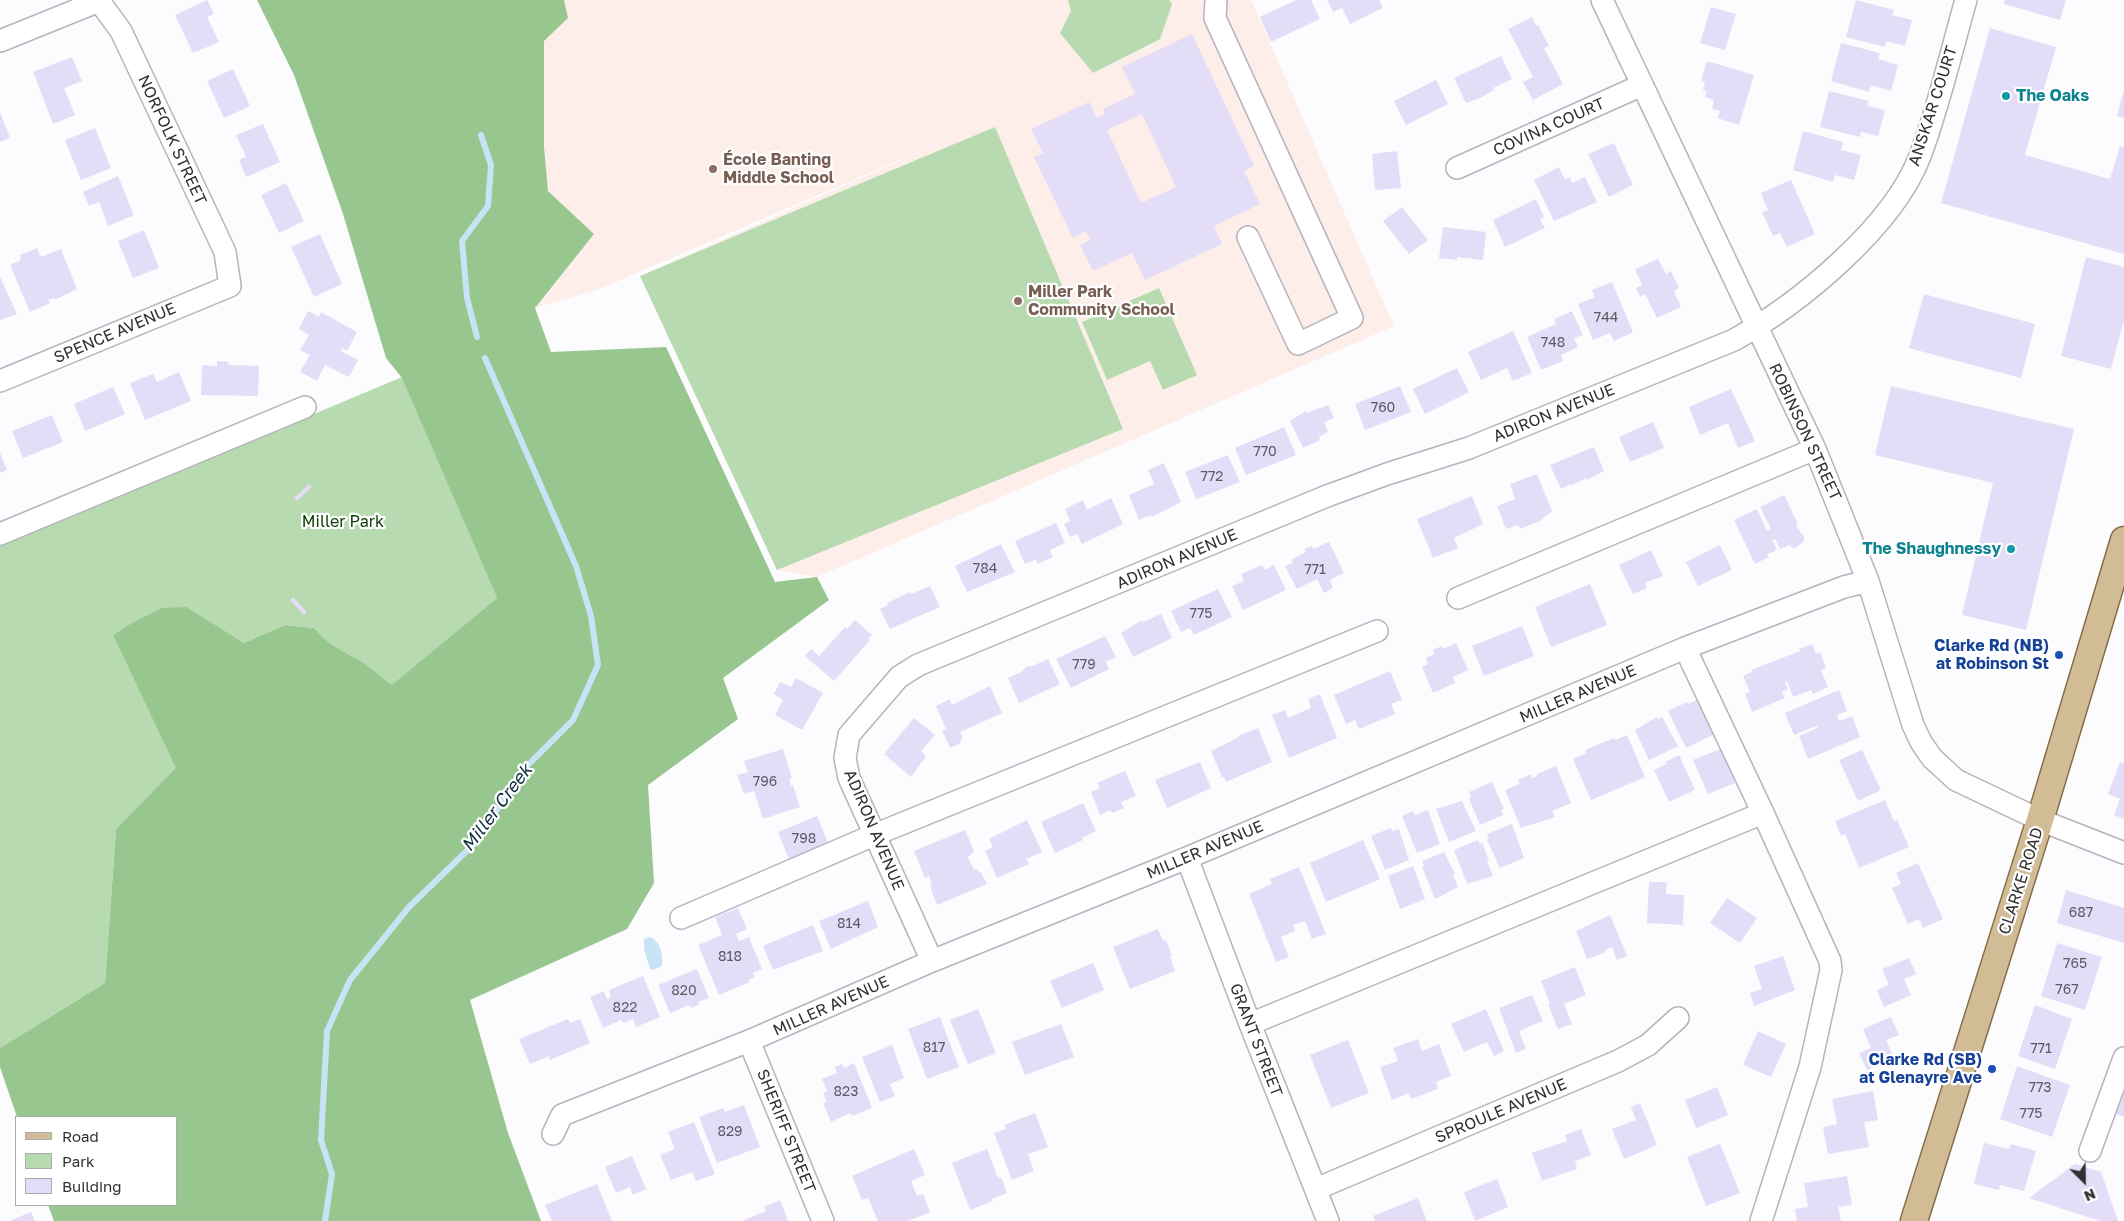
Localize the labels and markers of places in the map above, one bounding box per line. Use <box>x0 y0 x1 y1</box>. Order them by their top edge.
place label: The Oaks <box>2016 86 2089 106</box>
marker: The Oaks <box>2000 90 2012 102</box>
place label: École Banting Middle School <box>723 150 834 188</box>
marker: École Banting Middle School <box>707 163 719 175</box>
place label: Miller Park Community School <box>1028 282 1175 320</box>
marker: Miller Park Community School <box>1012 295 1024 307</box>
place label: The Shaughnessy <box>1862 539 2001 559</box>
marker: The Shaughnessy <box>2005 543 2017 555</box>
place label: Clarke Rd (NB) at Robinson St <box>1934 636 2049 674</box>
marker: Clarke Rd (NB) at Robinson St <box>2053 649 2065 661</box>
place label: Clarke Rd (SB) at Glenayre Ave <box>1859 1050 1982 1088</box>
marker: Clarke Rd (SB) at Glenayre Ave <box>1986 1063 1998 1075</box>

